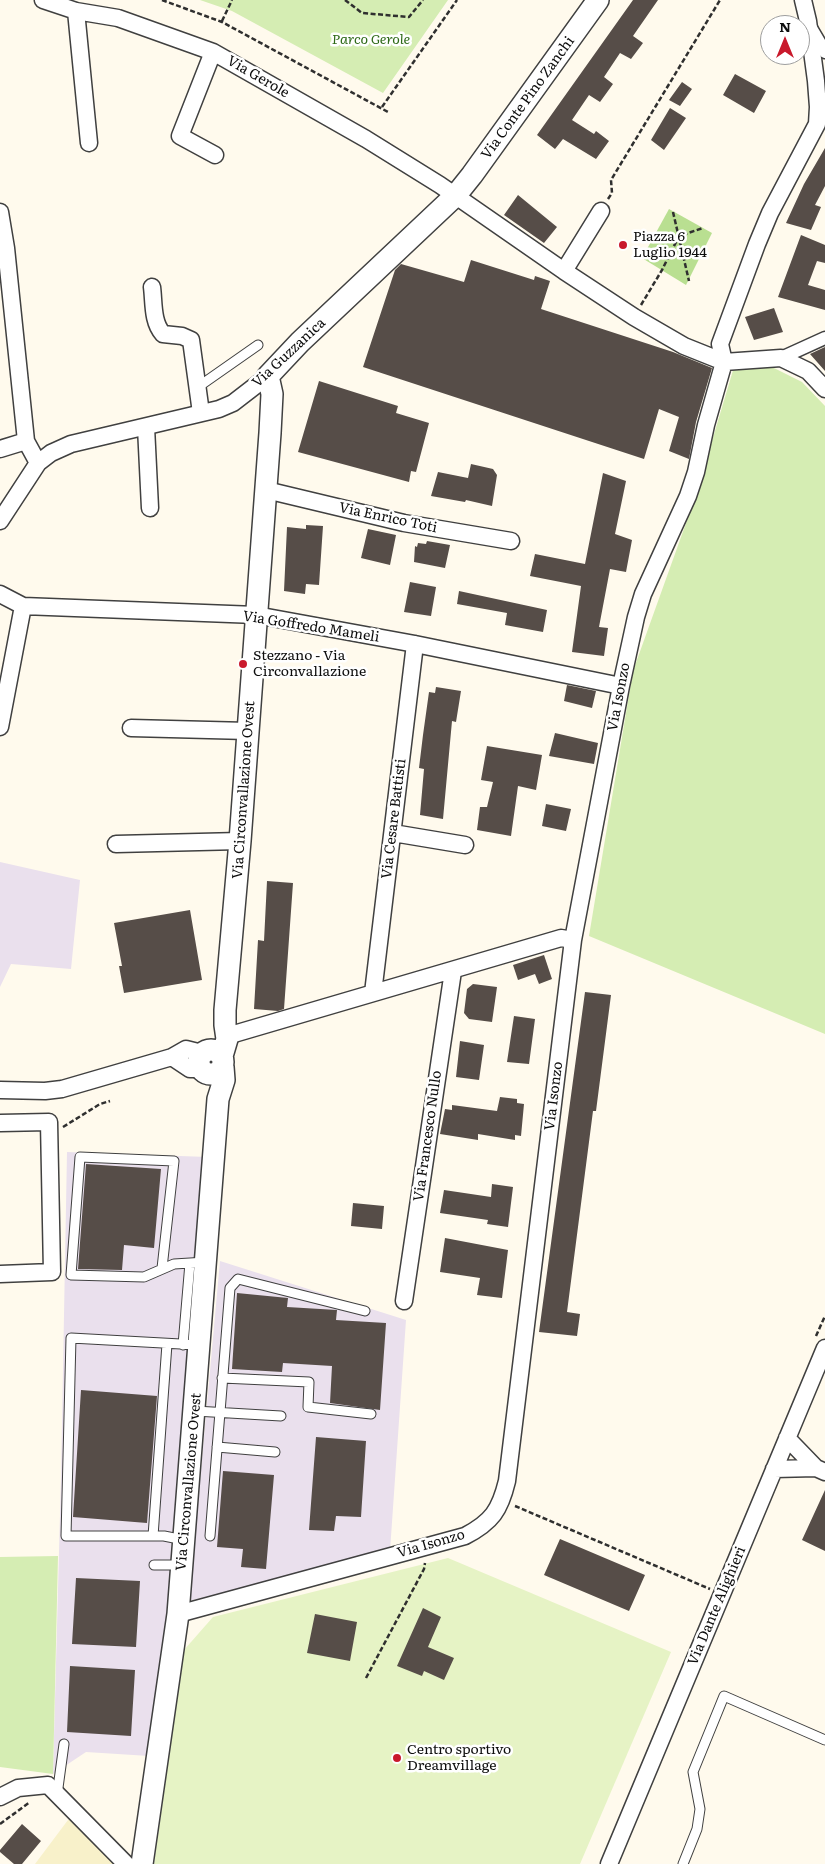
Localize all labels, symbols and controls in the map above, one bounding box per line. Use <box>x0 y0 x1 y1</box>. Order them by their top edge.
north arrow <box>760 15 810 65</box>
text: N <box>779 16 791 36</box>
park label: Parco Gerole <box>332 32 410 48</box>
street label: Via Conte Pino Zanchi <box>478 33 578 163</box>
street label: Via Gerole <box>224 52 292 102</box>
place label: Piazza 6 Luglio 1944 <box>633 229 707 262</box>
marker: Piazza 6 Luglio 1944 <box>617 239 629 251</box>
street label: Via Guzzanica <box>249 315 329 391</box>
street label: Via Enrico Toti <box>337 499 439 537</box>
street label: Via Goffredo Mameli <box>241 608 381 646</box>
place label: Stezzano - Via Circonvallazione <box>253 648 366 680</box>
marker: Stezzano - Via Circonvallazione <box>237 658 249 670</box>
street label: Via Isonzo <box>604 661 634 733</box>
street label: Via Circonvallazione Ovest <box>229 700 259 880</box>
street label: Via Cesare Battisti <box>378 758 410 880</box>
street label: Via Isonzo <box>541 1060 567 1132</box>
street label: Via Francesco Nullo <box>410 1069 446 1203</box>
street label: Via Circonvallazione Ovest <box>173 1392 205 1572</box>
street label: Via Isonzo <box>395 1526 467 1562</box>
street label: Via Dante Alighieri <box>684 1544 750 1668</box>
place label: Centro sportivo Dreamvillage <box>407 1742 511 1774</box>
marker: Centro sportivo Dreamvillage <box>391 1752 403 1764</box>

